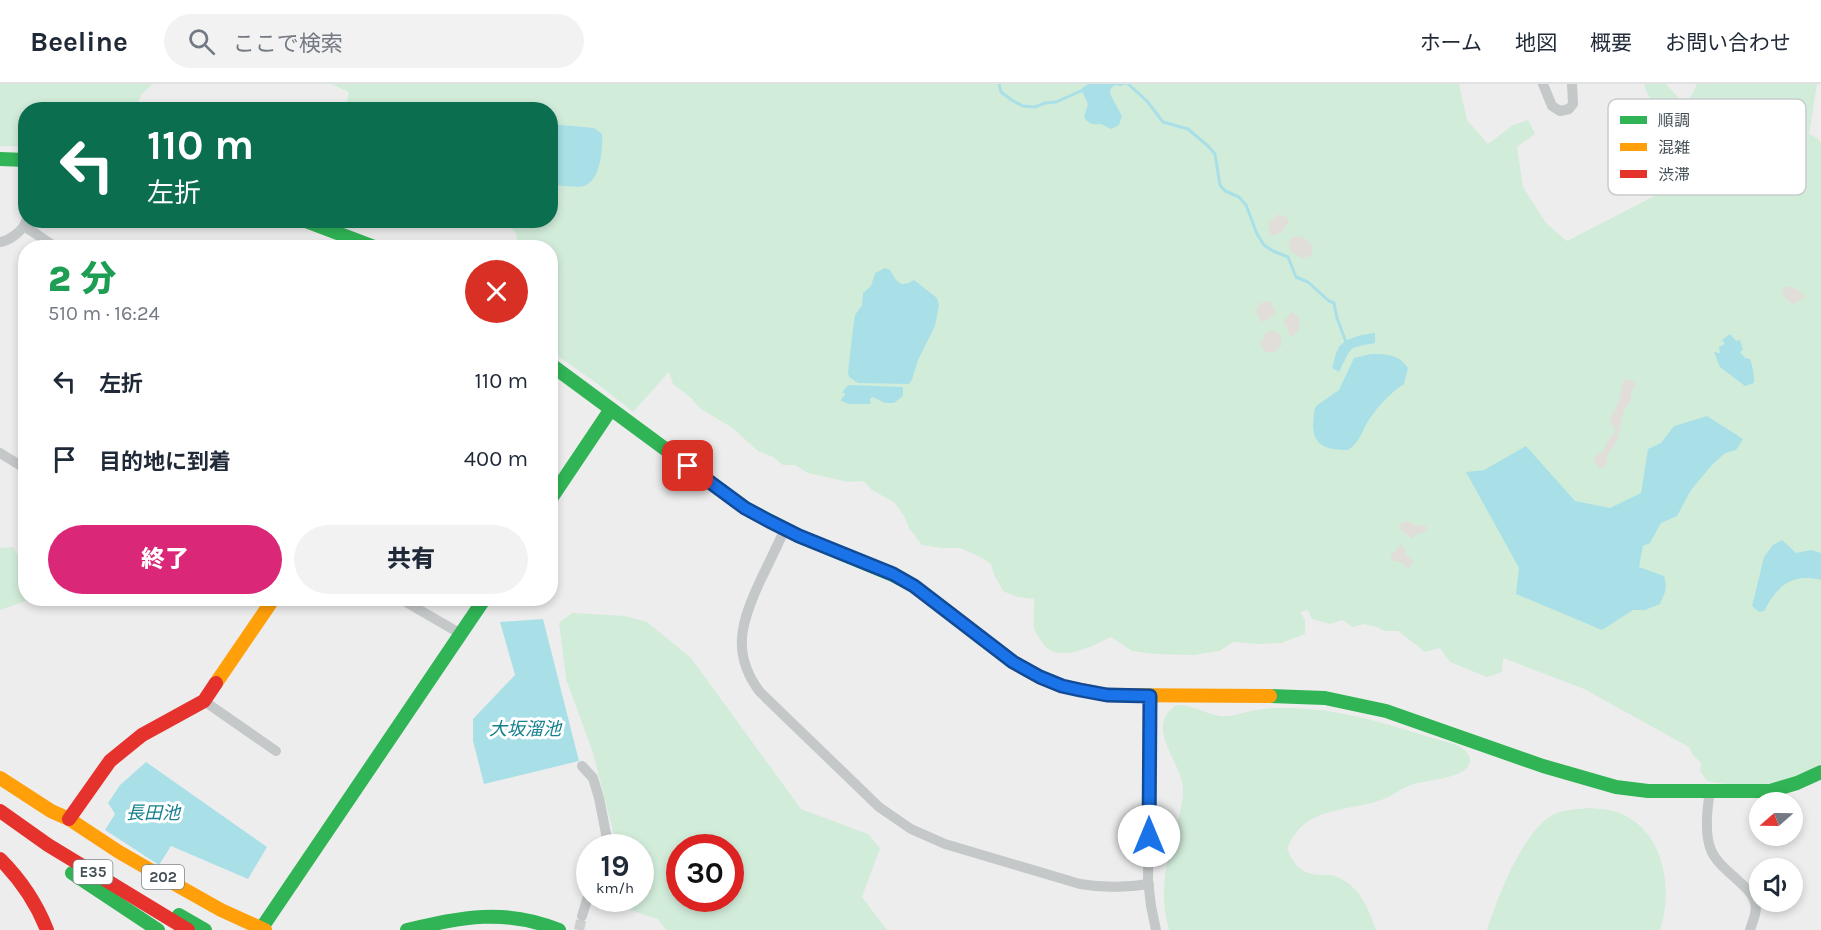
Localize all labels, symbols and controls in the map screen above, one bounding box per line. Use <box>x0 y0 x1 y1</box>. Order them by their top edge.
search box <box>164 14 584 68</box>
text: Beeline <box>30 25 128 58</box>
icon: search <box>185 25 218 58</box>
text: ここで検索 <box>233 31 343 57</box>
text: ホーム <box>1420 31 1482 55</box>
text: 地図 <box>1515 31 1557 55</box>
text: 概要 <box>1590 31 1632 55</box>
text: お問い合わせ <box>1665 31 1791 55</box>
legend <box>1608 99 1806 195</box>
text: 順調 <box>1658 111 1690 130</box>
text: 110 m <box>147 120 254 170</box>
icon: left <box>48 126 126 204</box>
text: 混雑 <box>1658 138 1690 157</box>
text: 渋滞 <box>1658 165 1690 184</box>
text: 左折 <box>147 177 201 209</box>
text: 2 分 <box>48 258 116 300</box>
button: close <box>465 260 528 323</box>
text: 510 m · 16:24 <box>48 302 160 325</box>
icon: left <box>48 365 81 398</box>
text: 110 m <box>475 368 528 394</box>
text: 左折 <box>99 371 143 397</box>
pin <box>662 440 713 491</box>
icon: arrive <box>48 443 81 476</box>
text: 400 m <box>464 446 528 472</box>
text: 目的地に到着 <box>99 449 231 475</box>
icon: arrive <box>671 449 704 482</box>
button: 終了 <box>48 525 282 594</box>
button: 共有 <box>294 525 528 594</box>
water label: 大坂溜池 <box>489 718 563 740</box>
north arrow <box>1749 792 1803 846</box>
map controls <box>1749 792 1803 912</box>
water label: 長田池 <box>126 802 182 824</box>
position arrow <box>1117 804 1181 868</box>
speed limit sign: 30 <box>666 834 744 912</box>
text: 19 <box>600 848 629 884</box>
button: sound <box>1749 858 1803 912</box>
road number: E35 <box>74 860 112 884</box>
road number: 202 <box>142 865 184 889</box>
text: km/h <box>596 879 634 897</box>

